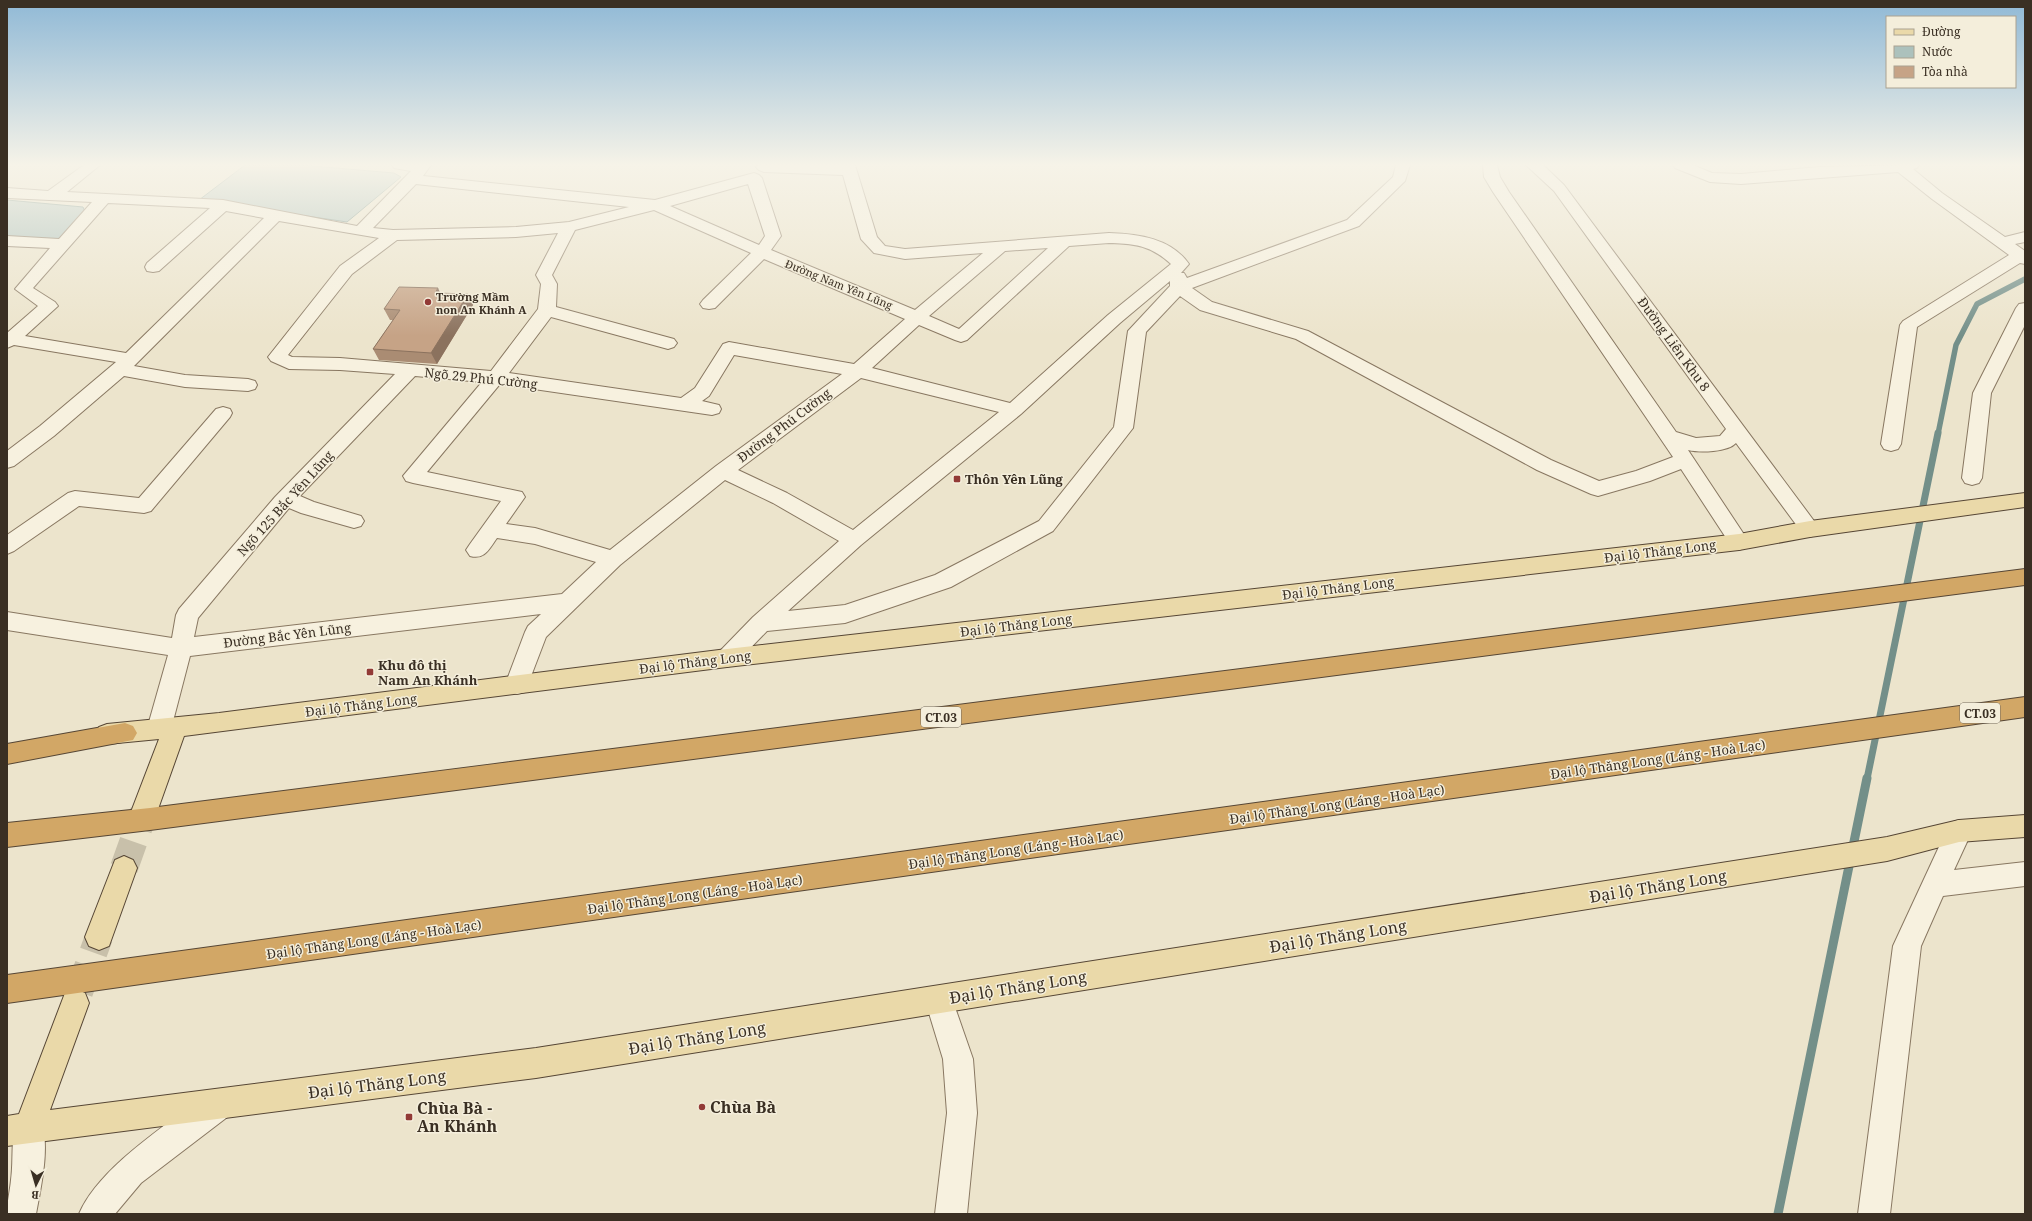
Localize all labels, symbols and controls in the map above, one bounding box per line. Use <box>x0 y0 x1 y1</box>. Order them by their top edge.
legend <box>1886 16 2016 88</box>
text: Đường <box>1922 23 1961 40</box>
text: Nước <box>1922 43 1953 60</box>
text: Tòa nhà <box>1922 63 1968 80</box>
street label: Đường Nam Yên Lũng <box>783 256 895 312</box>
place label: Trường Mầm non An Khánh A <box>436 289 527 317</box>
street label: Đường Liên Khu 8 <box>1634 293 1714 395</box>
marker: Trường Mầm non An Khánh A <box>423 297 433 307</box>
street label: Ngõ 29 Phú Cường <box>423 363 539 393</box>
street label: Đường Phú Cường <box>733 384 835 466</box>
street label: Ngõ 125 Bắc Yên Lũng <box>233 446 337 560</box>
place label: Thôn Yên Lũng <box>965 470 1064 488</box>
marker: Thôn Yên Lũng <box>952 474 962 484</box>
street label: Đại lộ Thăng Long <box>1603 535 1717 567</box>
street label: Đại lộ Thăng Long <box>1281 572 1395 604</box>
street label: Đại lộ Thăng Long <box>959 609 1073 641</box>
street label: Đường Bắc Yên Lũng <box>222 618 352 652</box>
street label: Đại lộ Thăng Long <box>638 646 752 678</box>
place label: Khu đô thị Nam An Khánh <box>378 656 478 689</box>
marker: Khu đô thị Nam An Khánh <box>365 667 375 677</box>
street label: Đại lộ Thăng Long <box>304 689 418 721</box>
road number: CT.03 <box>1960 703 2000 723</box>
road number: CT.03 <box>921 707 961 727</box>
street label: Đại lộ Thăng Long (Láng - Hoà Lạc) <box>1549 735 1767 783</box>
street label: Đại lộ Thăng Long (Láng - Hoà Lạc) <box>1228 780 1446 828</box>
street label: Đại lộ Thăng Long (Láng - Hoà Lạc) <box>907 825 1125 873</box>
street label: Đại lộ Thăng Long <box>1588 864 1728 908</box>
street label: Đại lộ Thăng Long (Láng - Hoà Lạc) <box>586 870 804 918</box>
street label: Đại lộ Thăng Long <box>1268 914 1408 958</box>
street label: Đại lộ Thăng Long (Láng - Hoà Lạc) <box>265 915 483 963</box>
street label: Đại lộ Thăng Long <box>948 965 1088 1009</box>
street label: Đại lộ Thăng Long <box>627 1016 767 1060</box>
street label: Đại lộ Thăng Long <box>307 1065 447 1103</box>
place label: Chùa Bà <box>710 1096 777 1118</box>
place label: Chùa Bà - An Khánh <box>417 1097 498 1137</box>
marker: Chùa Bà <box>697 1102 707 1112</box>
marker: Chùa Bà - An Khánh <box>404 1112 414 1122</box>
north arrow <box>16 1165 56 1205</box>
text: B <box>31 1188 39 1203</box>

